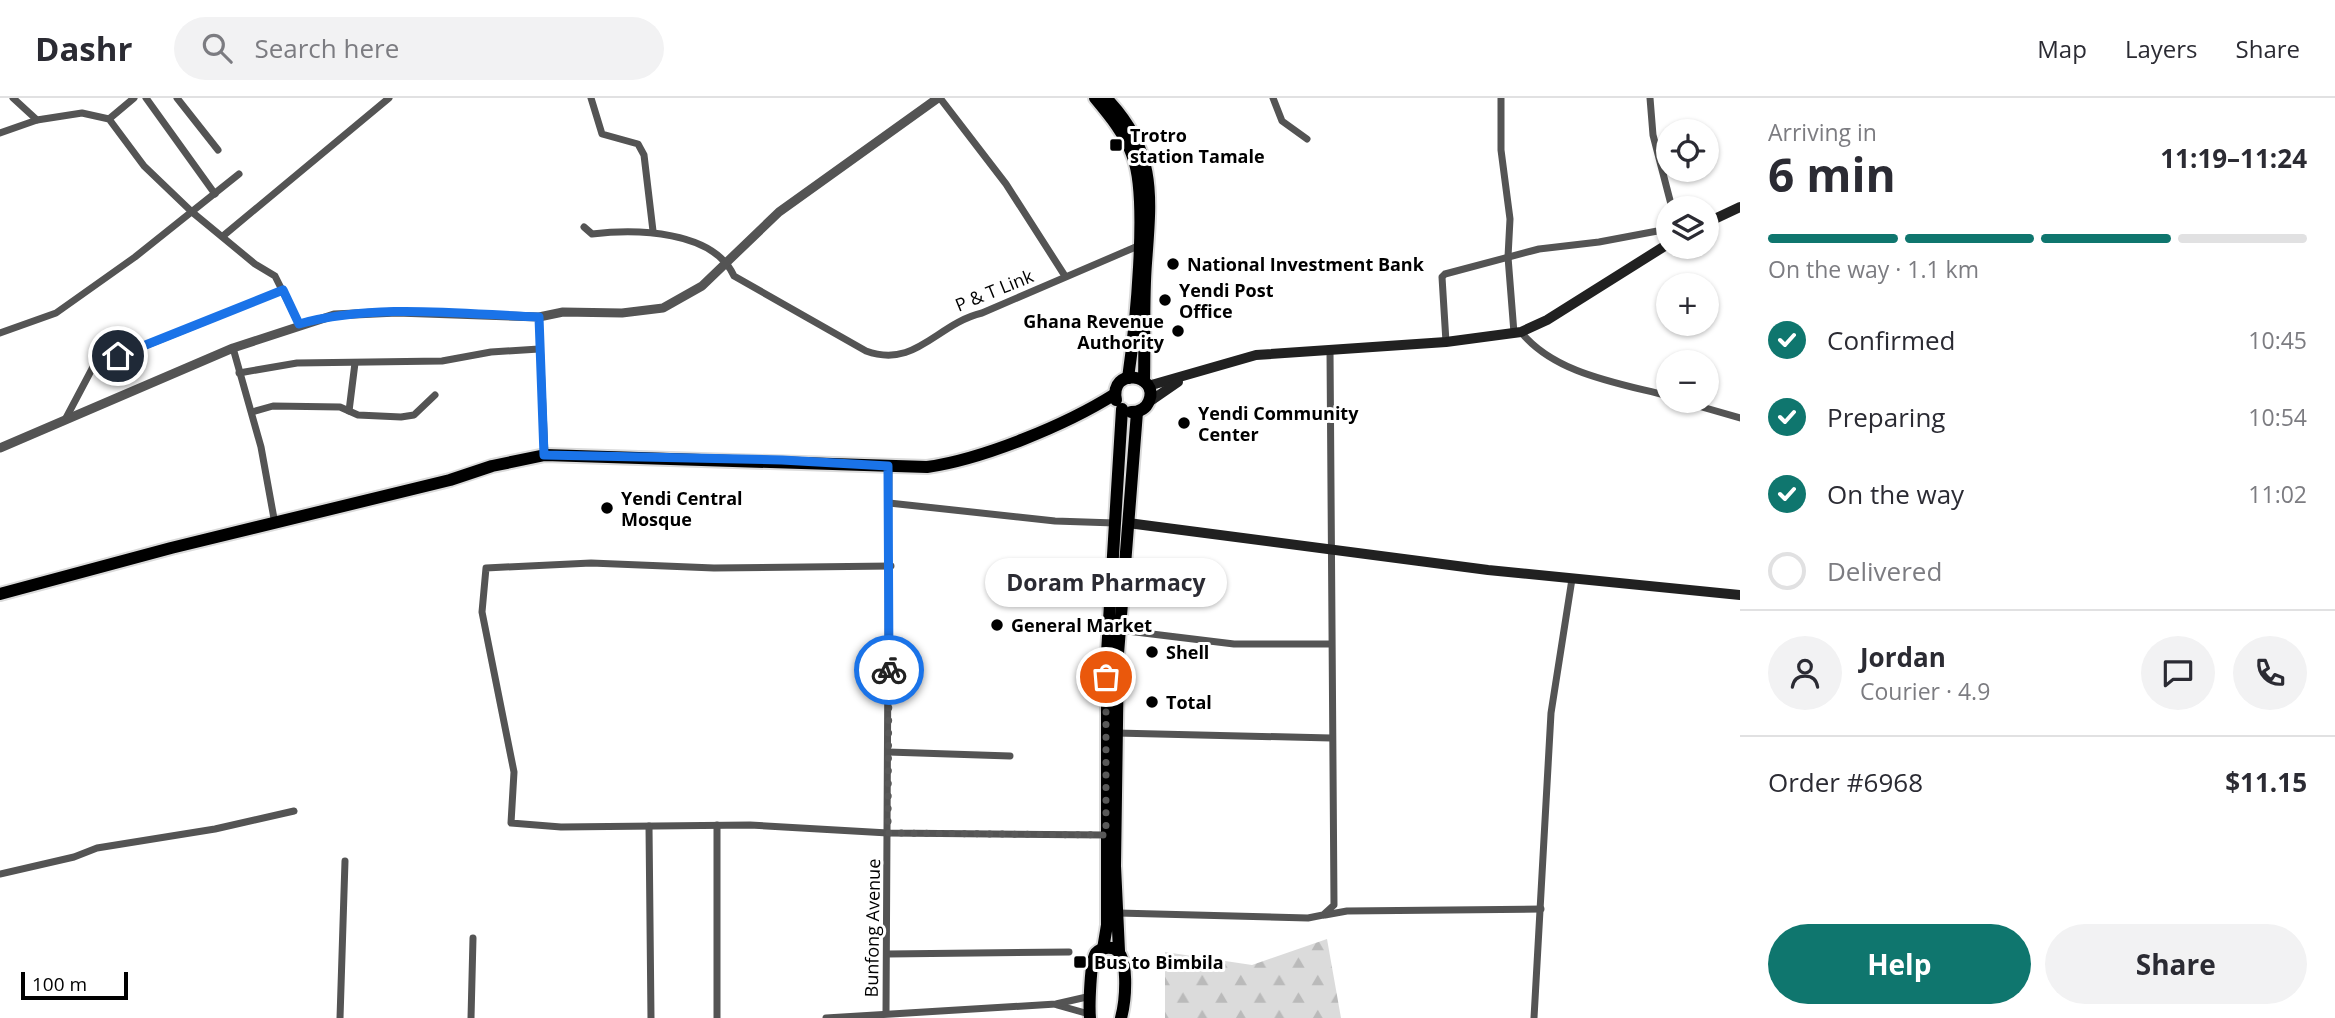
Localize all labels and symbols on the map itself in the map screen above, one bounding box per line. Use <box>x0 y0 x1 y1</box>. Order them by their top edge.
place label: Trotro station Tamale <box>1130 123 1265 168</box>
marker: Trotro station Tamale <box>1108 137 1124 153</box>
place label: National Investment Bank <box>1187 252 1425 276</box>
marker: National Investment Bank <box>1165 256 1181 272</box>
street label: P & T Link <box>951 263 1037 317</box>
place label: Yendi Post Office <box>1179 278 1274 323</box>
marker: Yendi Post Office <box>1157 292 1173 308</box>
place label: Ghana Revenue Authority <box>1023 309 1165 354</box>
marker: Ghana Revenue Authority <box>1170 323 1186 339</box>
pin <box>88 326 148 386</box>
place label: Yendi Community Center <box>1198 401 1359 446</box>
marker: Yendi Community Center <box>1176 415 1192 431</box>
place label: Yendi Central Mosque <box>621 486 743 531</box>
marker: Yendi Central Mosque <box>599 500 615 516</box>
callout: Doram Pharmacy <box>985 558 1227 607</box>
place label: General Market <box>1011 613 1152 637</box>
marker: General Market <box>989 617 1005 633</box>
courier <box>854 635 924 705</box>
place label: Shell <box>1166 640 1209 664</box>
marker: Shell <box>1144 644 1160 660</box>
pin <box>1076 647 1136 707</box>
place label: Total <box>1166 690 1212 714</box>
marker: Total <box>1144 694 1160 710</box>
street label: Bunfong Avenue <box>859 858 885 998</box>
place label: Bus to Bimbila <box>1094 950 1224 974</box>
marker: Bus to Bimbila <box>1072 954 1088 970</box>
scale bar <box>21 969 128 1001</box>

